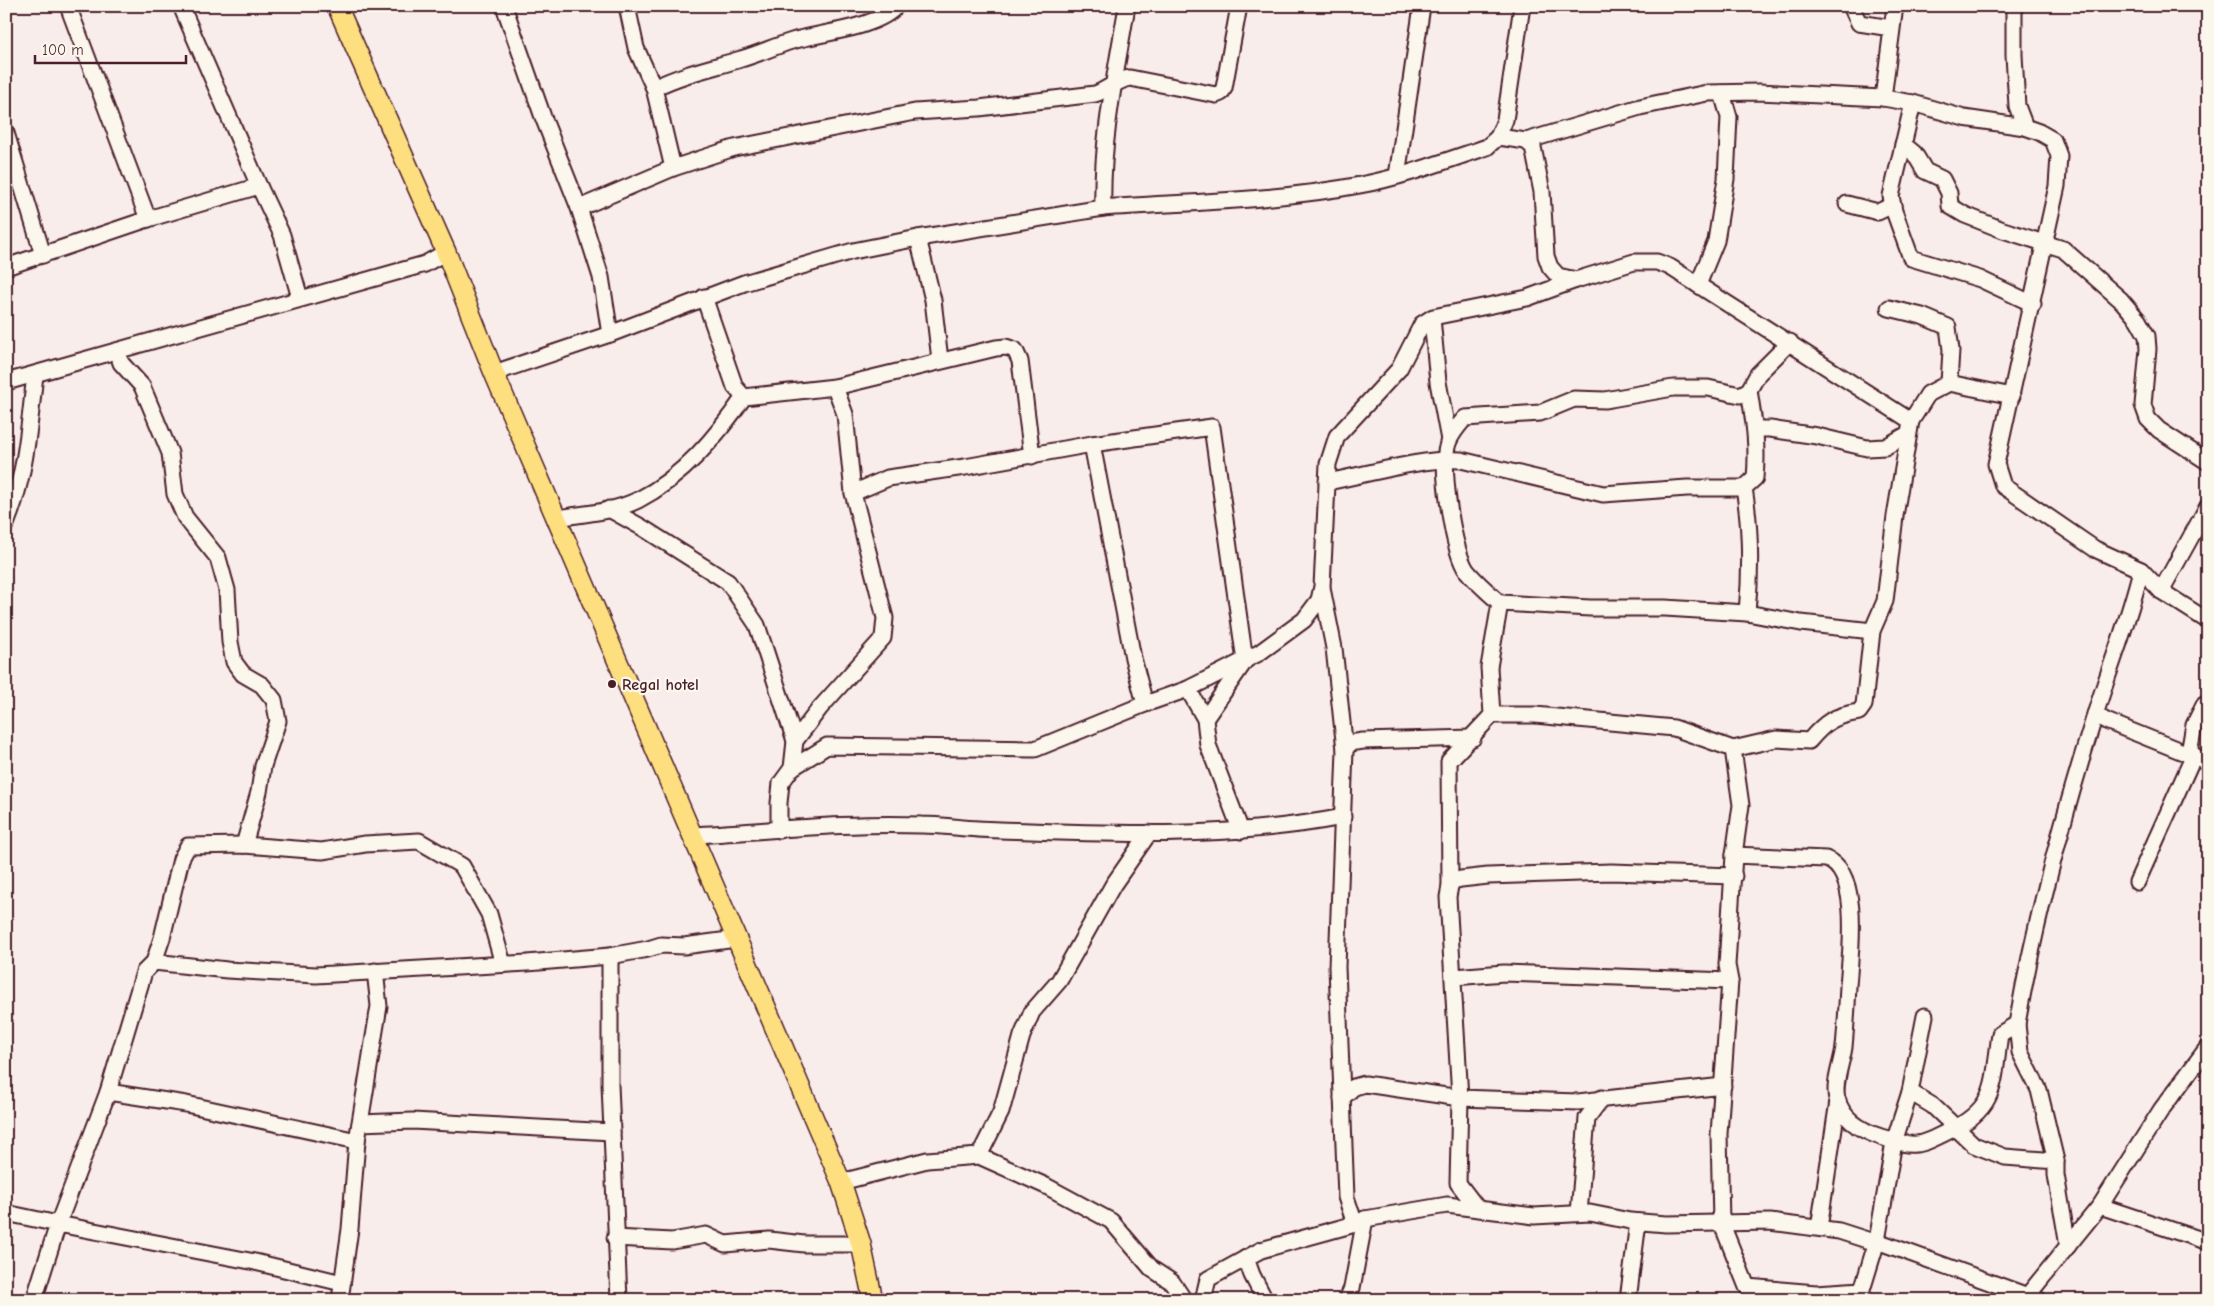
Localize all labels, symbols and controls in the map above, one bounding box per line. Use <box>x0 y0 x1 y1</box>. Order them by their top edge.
scale bar <box>35 32 186 64</box>
text: 100 m <box>42 41 84 59</box>
place label: Regal hotel <box>622 676 699 694</box>
marker: Regal hotel <box>606 678 618 690</box>

